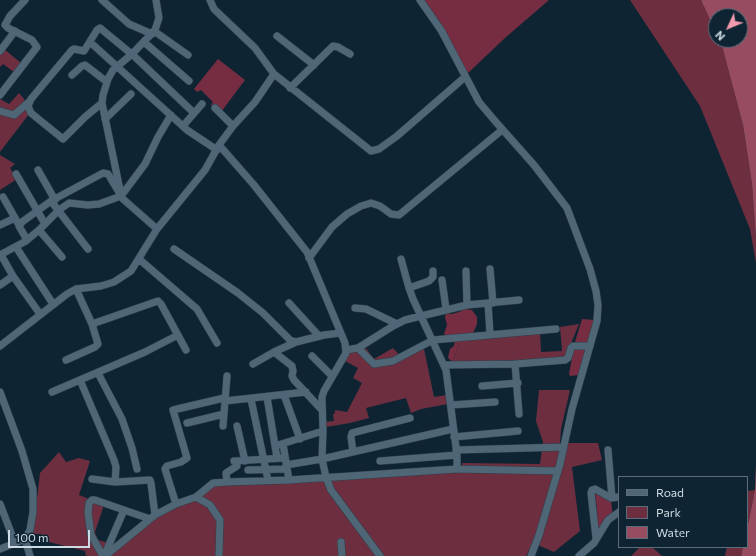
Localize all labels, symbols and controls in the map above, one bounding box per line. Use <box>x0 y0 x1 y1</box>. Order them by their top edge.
north arrow <box>708 8 748 48</box>
text: N <box>712 29 727 43</box>
legend <box>618 476 748 548</box>
text: Road <box>656 485 684 499</box>
text: Park <box>656 505 681 519</box>
scale bar <box>10 522 92 548</box>
text: Water <box>656 525 690 539</box>
text: 100 m <box>15 530 49 544</box>

